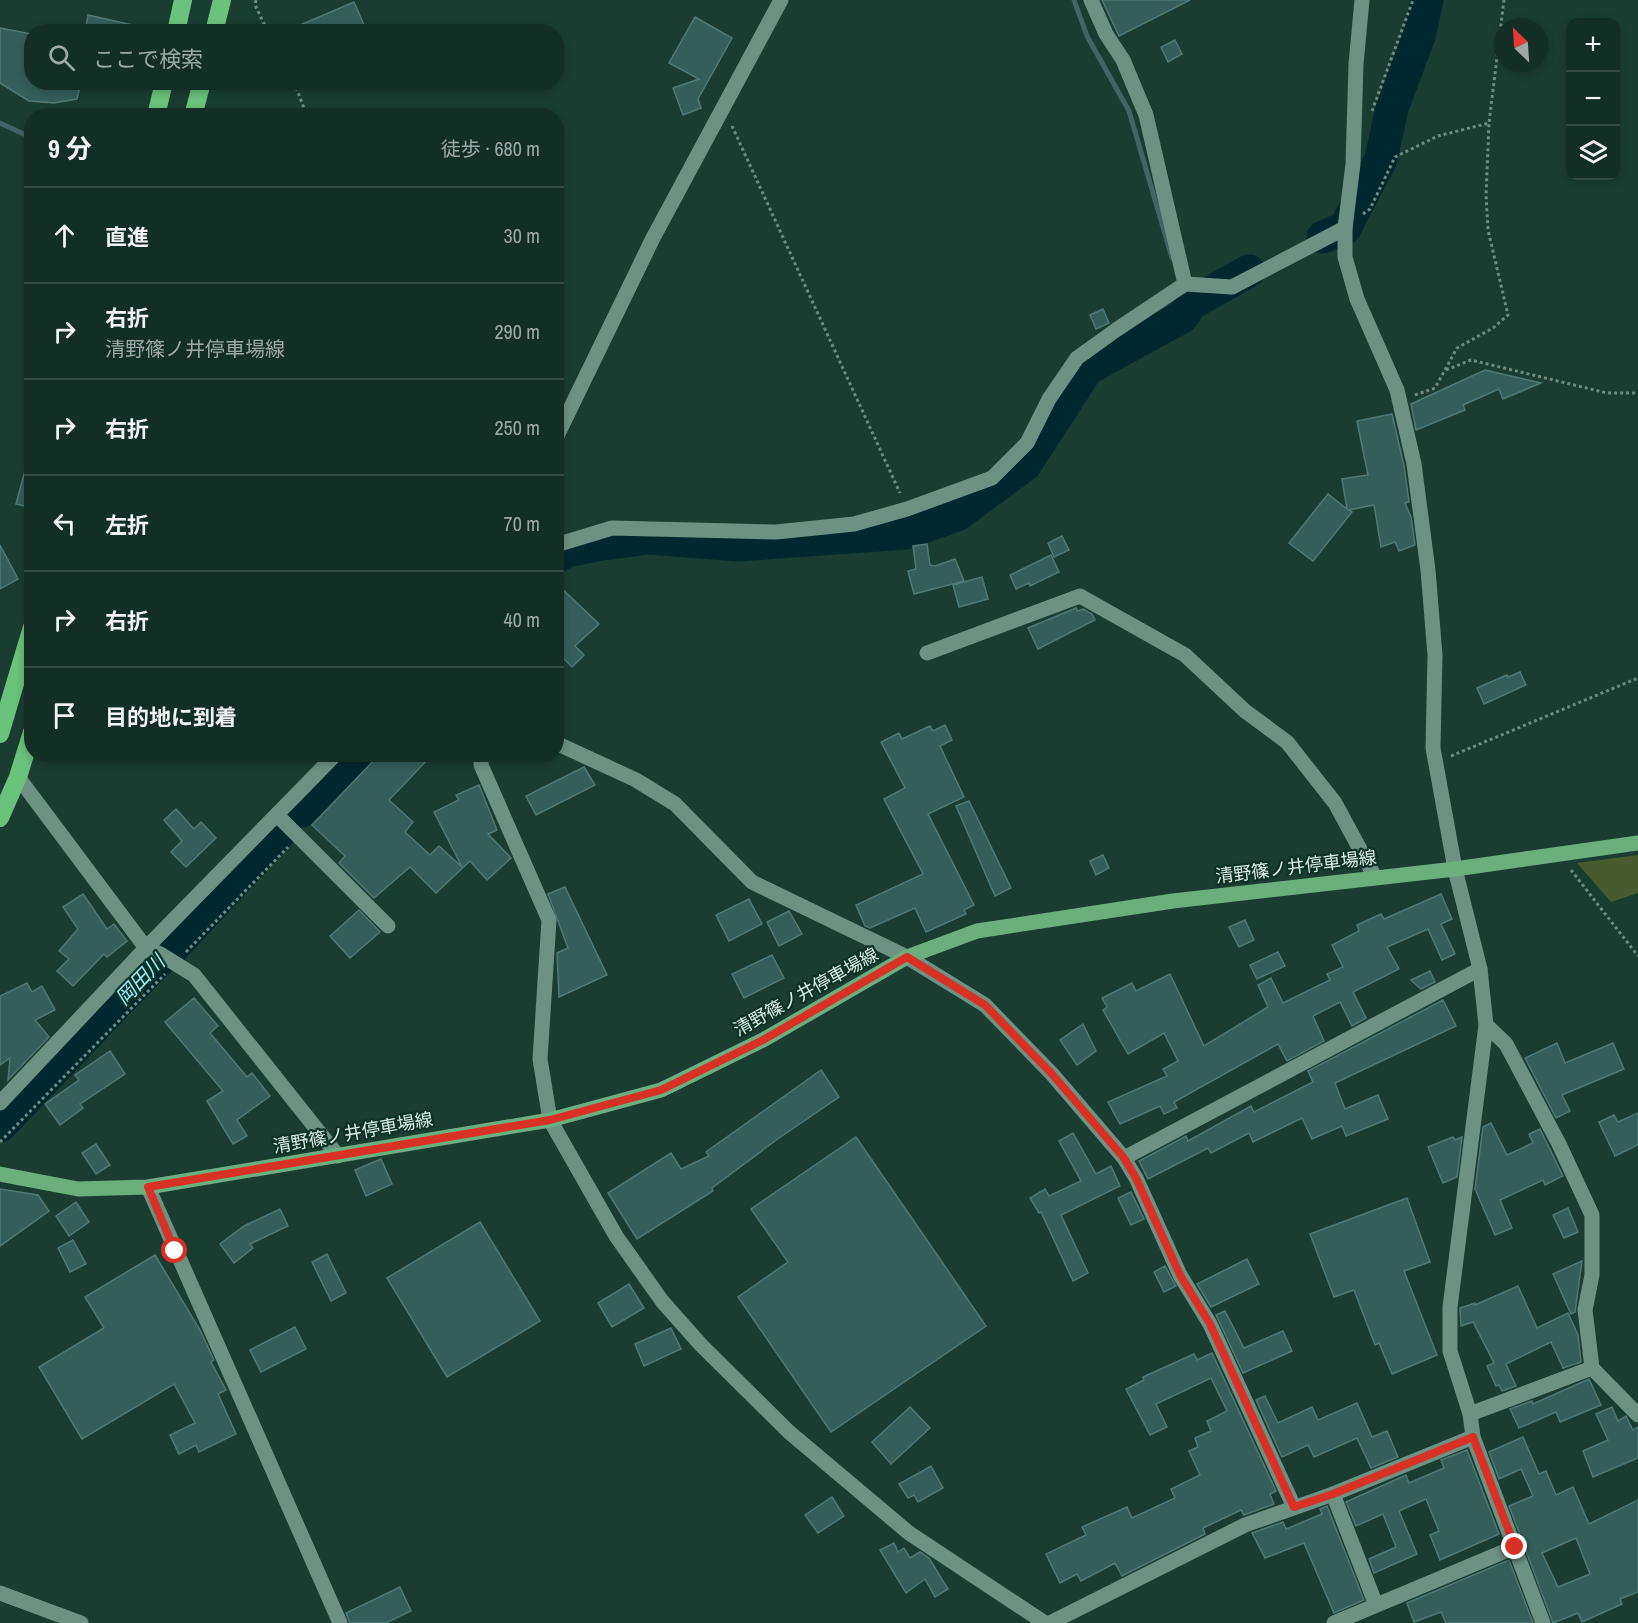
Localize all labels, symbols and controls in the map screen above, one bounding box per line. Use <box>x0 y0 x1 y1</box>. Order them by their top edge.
north arrow <box>1494 18 1548 72</box>
map controls <box>1566 18 1620 180</box>
button: + <box>1566 18 1620 72</box>
search box <box>24 24 564 90</box>
icon: search <box>45 41 78 74</box>
text: ここで検索 <box>93 44 203 74</box>
button: − <box>1566 72 1620 126</box>
button: layers <box>1566 126 1620 180</box>
text: 9 分 <box>48 131 92 166</box>
text: 徒歩 · 680 m <box>441 135 540 162</box>
icon: ahead <box>48 219 81 252</box>
text: 直進 <box>105 222 149 252</box>
text: 30 m <box>504 222 540 249</box>
text: 右折 <box>105 303 149 333</box>
icon: right <box>48 315 81 348</box>
text: 290 m <box>494 318 540 345</box>
text: 清野篠ノ井停車場線 <box>105 335 285 362</box>
icon: right <box>48 411 81 444</box>
text: 右折 <box>105 414 149 444</box>
text: 250 m <box>494 414 540 441</box>
icon: left <box>48 507 81 540</box>
text: 左折 <box>105 510 149 540</box>
text: 70 m <box>504 510 540 537</box>
icon: right <box>48 603 81 636</box>
text: 右折 <box>105 606 149 636</box>
text: 40 m <box>504 606 540 633</box>
icon: arrive <box>48 699 81 732</box>
text: 目的地に到着 <box>105 702 237 732</box>
street label: 清野篠ノ井停車場線 <box>1214 844 1378 889</box>
street label: 清野篠ノ井停車場線 <box>729 941 883 1042</box>
water label: 岡田川 <box>109 947 172 1011</box>
street label: 清野篠ノ井停車場線 <box>271 1106 435 1159</box>
route start <box>161 1237 187 1263</box>
route end <box>1501 1533 1527 1559</box>

